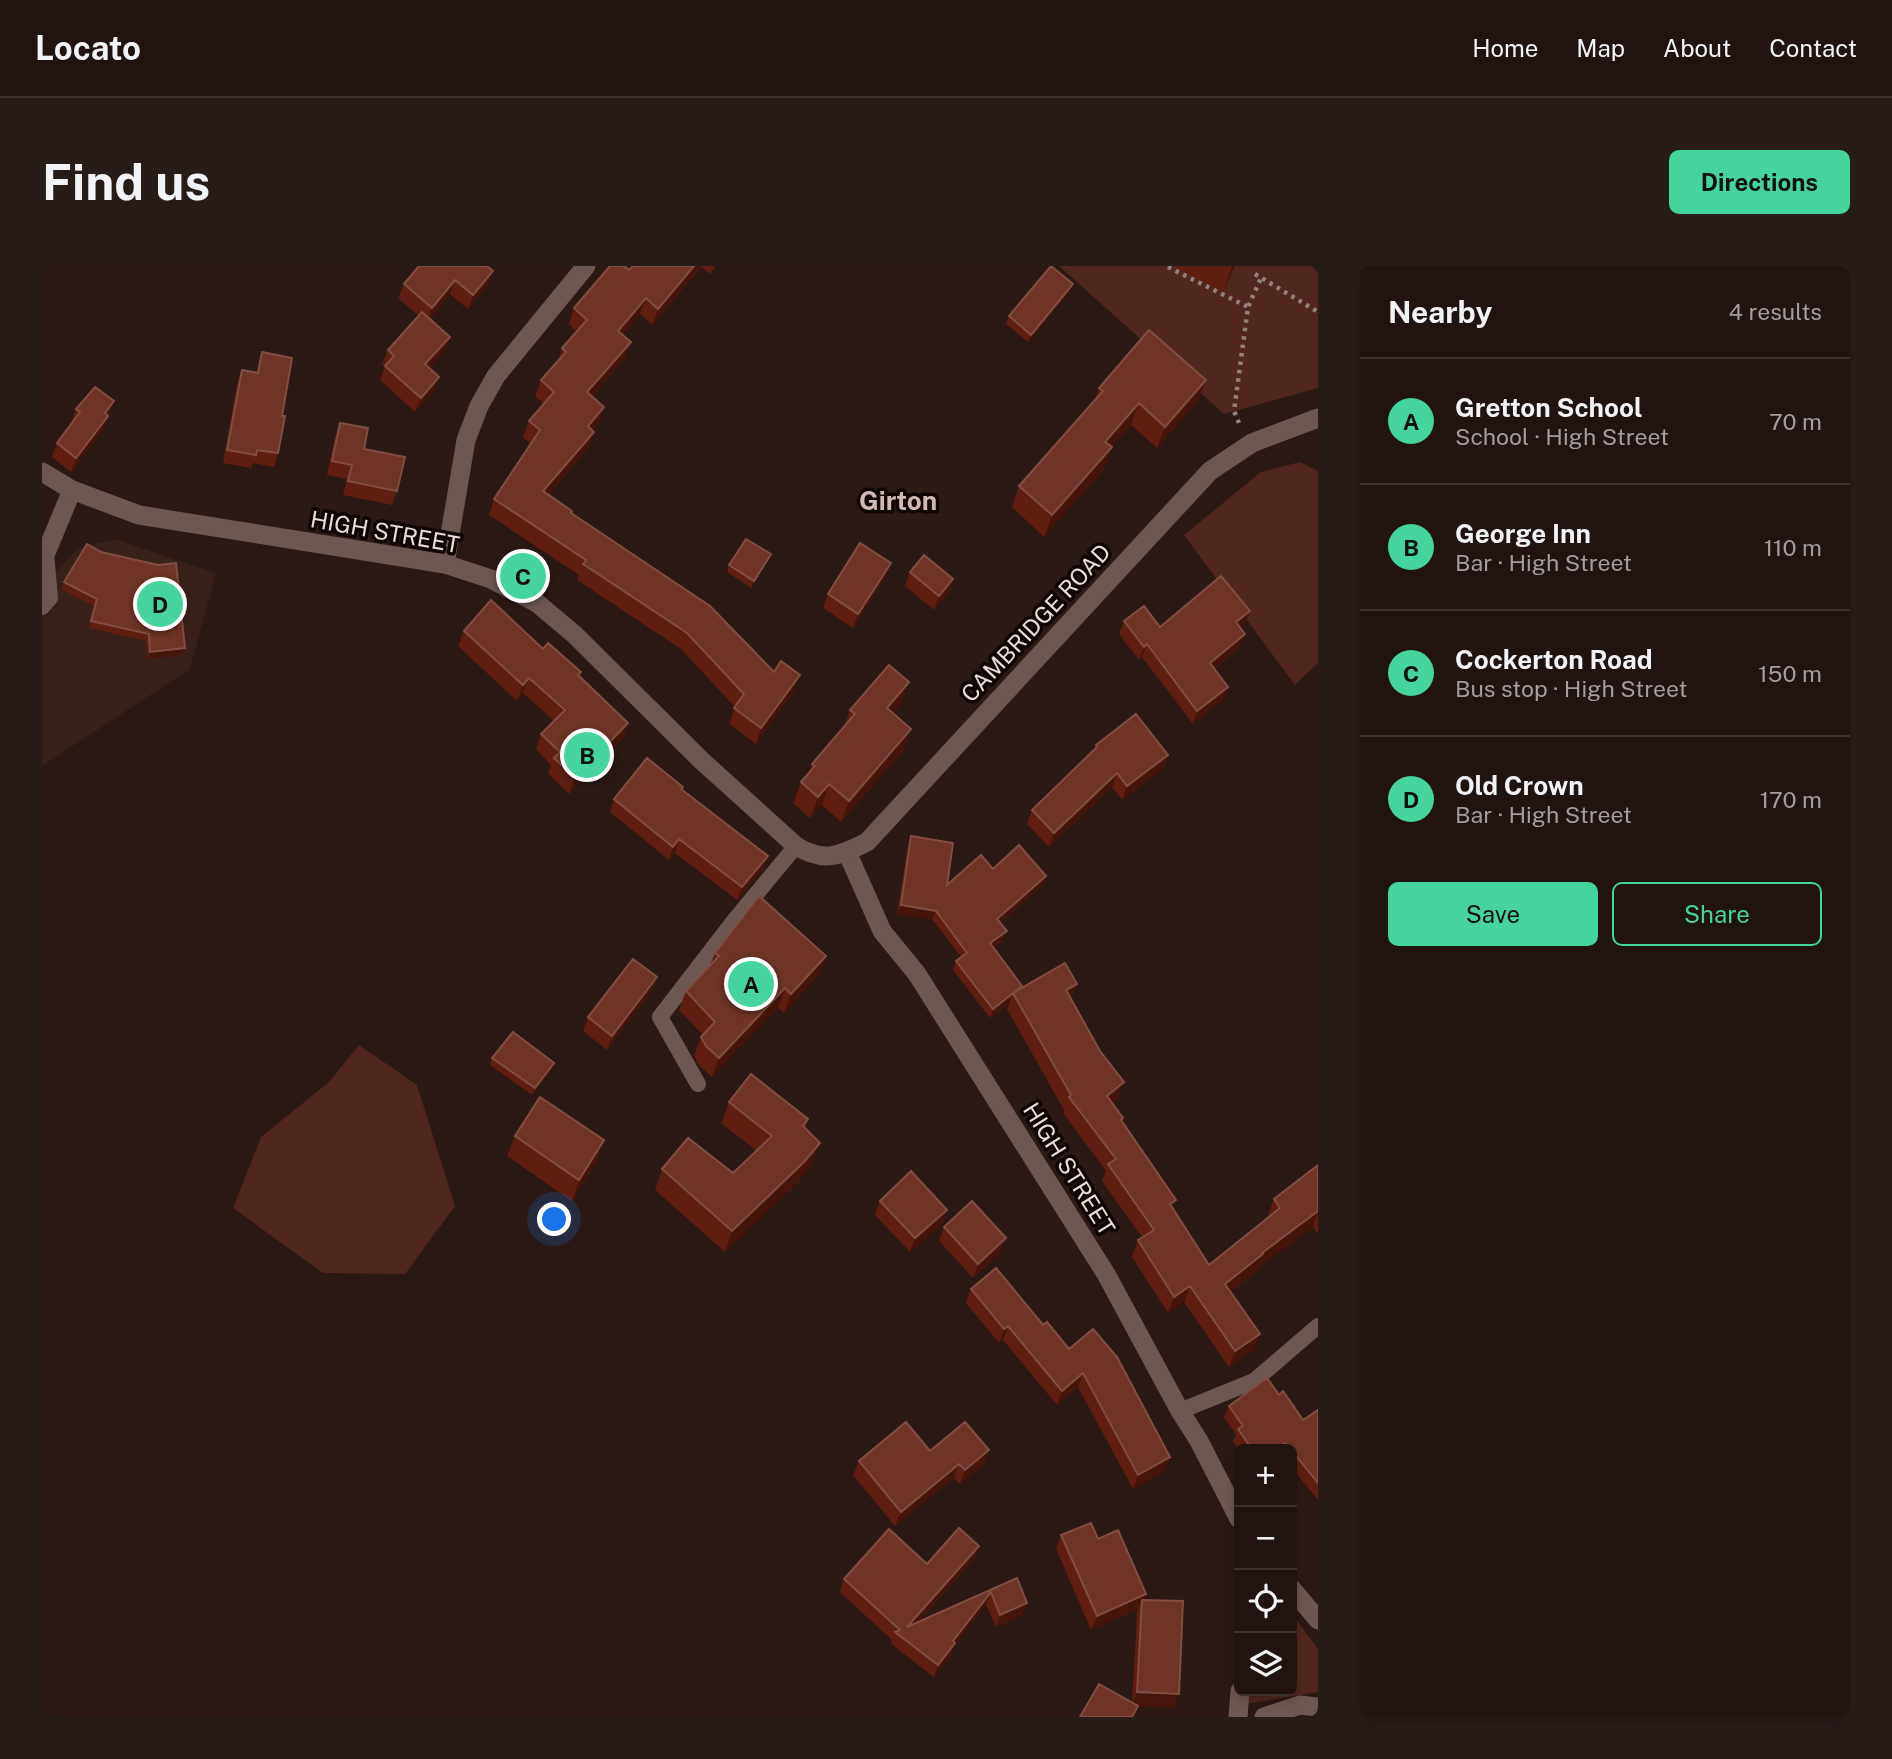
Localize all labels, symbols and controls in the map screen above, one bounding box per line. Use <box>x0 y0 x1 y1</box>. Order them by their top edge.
text: Locato <box>35 29 141 67</box>
text: Home <box>1472 34 1538 62</box>
text: Map <box>1576 34 1625 62</box>
text: About <box>1663 34 1731 62</box>
text: Contact <box>1769 34 1857 62</box>
button: Directions <box>1669 150 1850 214</box>
text: Find us <box>42 153 210 211</box>
text: Nearby <box>1388 294 1492 330</box>
text: 4 results <box>1728 298 1822 325</box>
text: Gretton School <box>1455 392 1642 423</box>
text: A <box>1403 408 1419 435</box>
text: 70 m <box>1769 408 1822 435</box>
text: School · High Street <box>1455 423 1669 450</box>
district label: Girton <box>859 485 937 516</box>
street label: HIGH STREET <box>308 505 462 558</box>
text: George Inn <box>1455 518 1591 549</box>
text: B <box>1403 534 1419 561</box>
text: 110 m <box>1764 534 1822 561</box>
street label: CAMBRIDGE ROAD <box>955 538 1116 707</box>
text: Bar · High Street <box>1455 549 1632 576</box>
pin: C <box>500 550 546 602</box>
pin: D <box>137 578 183 630</box>
text: Cockerton Road <box>1455 644 1652 675</box>
text: C <box>1403 660 1419 687</box>
text: 150 m <box>1758 660 1822 687</box>
text: Bus stop · High Street <box>1455 675 1687 702</box>
pin: B <box>564 729 610 781</box>
text: Old Crown <box>1455 770 1584 801</box>
text: D <box>1403 786 1419 813</box>
text: 170 m <box>1760 786 1822 813</box>
text: Bar · High Street <box>1455 801 1632 828</box>
button: Save <box>1388 882 1598 946</box>
button: Share <box>1612 882 1822 946</box>
pin: A <box>728 958 774 1010</box>
street label: HIGH STREET <box>1018 1097 1121 1240</box>
your location <box>537 1202 571 1236</box>
map controls <box>1234 1444 1297 1696</box>
button: + <box>1234 1444 1297 1507</box>
button: − <box>1234 1507 1297 1570</box>
button: locate <box>1234 1570 1297 1633</box>
button: layers <box>1234 1633 1297 1696</box>

